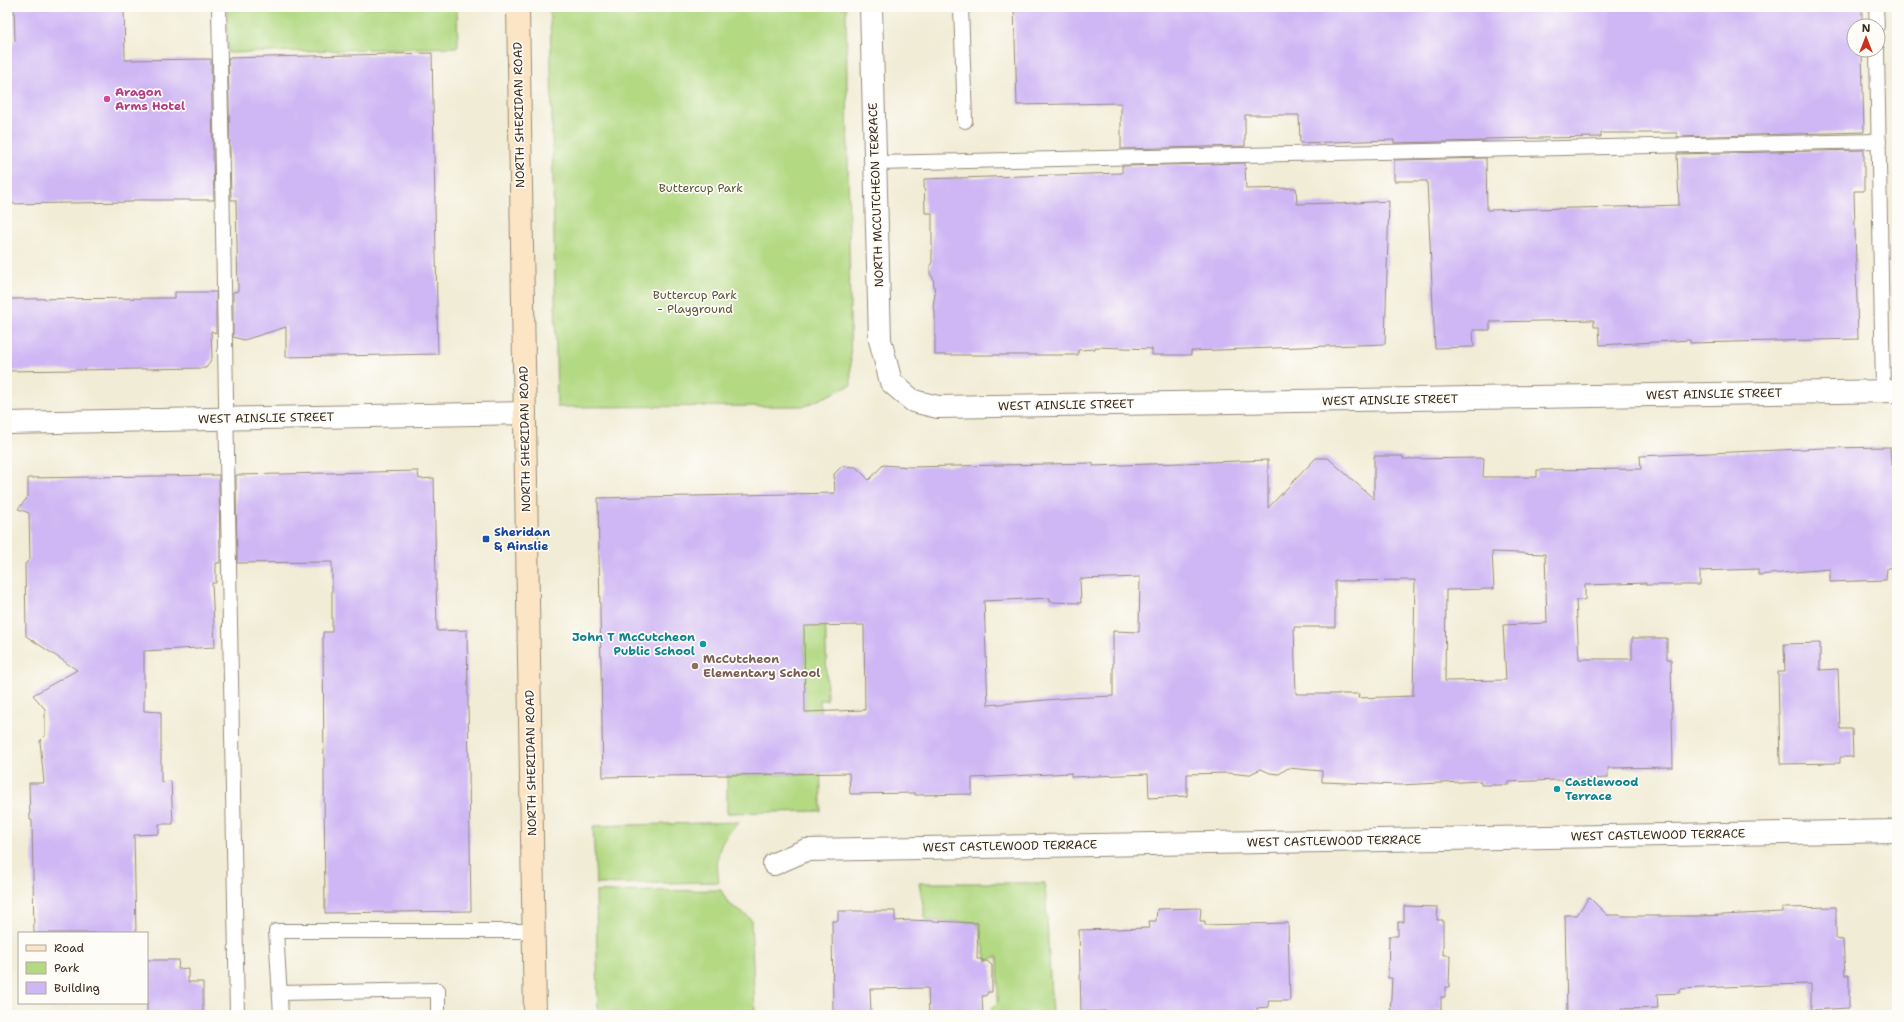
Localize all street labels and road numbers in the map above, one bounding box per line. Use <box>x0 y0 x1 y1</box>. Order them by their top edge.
street label: NORTH SHERIDAN ROAD <box>510 42 528 188</box>
street label: NORTH MCCUTCHEON TERRACE <box>865 102 887 288</box>
street label: NORTH SHERIDAN ROAD <box>516 366 534 512</box>
street label: WEST AINSLIE STREET <box>1646 385 1783 403</box>
street label: WEST AINSLIE STREET <box>1322 391 1459 409</box>
street label: WEST AINSLIE STREET <box>998 396 1135 414</box>
street label: WEST AINSLIE STREET <box>198 409 335 427</box>
street label: NORTH SHERIDAN ROAD <box>522 690 540 836</box>
street label: WEST CASTLEWOOD TERRACE <box>1571 825 1745 845</box>
street label: WEST CASTLEWOOD TERRACE <box>1247 831 1421 851</box>
street label: WEST CASTLEWOOD TERRACE <box>923 836 1097 856</box>

